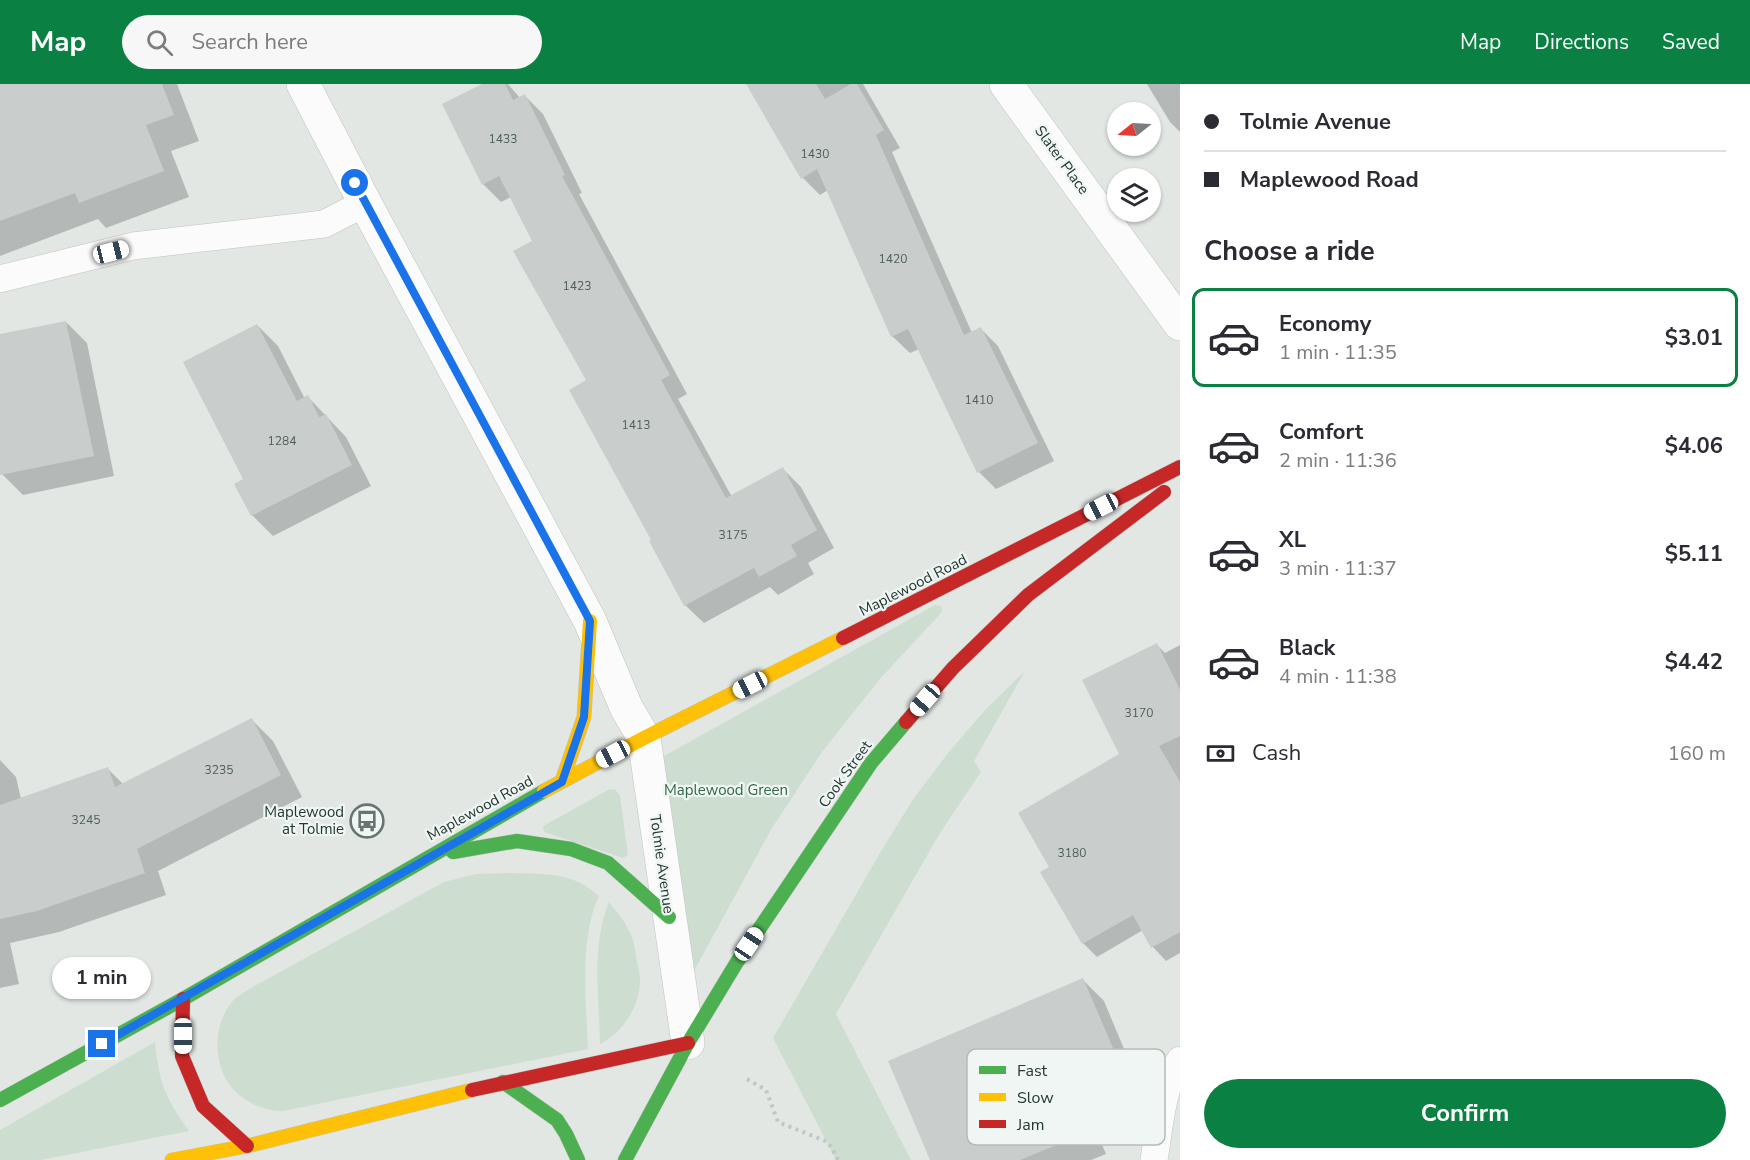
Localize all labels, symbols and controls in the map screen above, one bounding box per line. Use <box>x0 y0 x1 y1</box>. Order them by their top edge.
search box <box>122 15 542 69</box>
text: Map <box>30 23 86 61</box>
icon: search <box>143 26 176 59</box>
text: Search here <box>191 27 308 57</box>
text: Map <box>1460 28 1501 56</box>
text: Directions <box>1534 28 1629 56</box>
text: Saved <box>1662 28 1720 56</box>
north arrow <box>1107 102 1161 156</box>
map controls <box>1107 102 1161 222</box>
text: Tolmie Avenue <box>1240 107 1391 137</box>
street label: Slater Place <box>1030 121 1094 199</box>
house number: 1433 <box>489 131 517 147</box>
house number: 1430 <box>801 146 829 162</box>
text: Maplewood Road <box>1240 165 1419 195</box>
button: layers <box>1107 168 1161 222</box>
route start <box>341 169 368 196</box>
text: Choose a ride <box>1204 233 1375 270</box>
car <box>91 239 131 265</box>
house number: 1420 <box>879 251 907 267</box>
house number: 1423 <box>563 278 591 294</box>
text: Economy <box>1279 309 1371 339</box>
icon: car <box>1207 311 1261 365</box>
text: $3.01 <box>1665 323 1723 353</box>
text: 1 min · 11:35 <box>1279 339 1397 366</box>
house number: 1410 <box>965 392 993 408</box>
house number: 1413 <box>622 417 650 433</box>
text: Comfort <box>1279 417 1363 447</box>
icon: car <box>1207 419 1261 473</box>
text: $4.06 <box>1665 431 1723 461</box>
house number: 1284 <box>268 433 296 449</box>
text: 2 min · 11:36 <box>1279 447 1397 474</box>
car <box>1081 491 1121 523</box>
text: XL <box>1279 525 1306 555</box>
house number: 3175 <box>719 527 747 543</box>
icon: car <box>1207 527 1261 581</box>
text: $5.11 <box>1665 539 1723 569</box>
street label: Maplewood Road <box>856 549 970 621</box>
text: 3 min · 11:37 <box>1279 555 1397 582</box>
text: Black <box>1279 633 1335 663</box>
icon: car <box>1207 635 1261 689</box>
text: $4.42 <box>1665 647 1723 677</box>
text: 4 min · 11:38 <box>1279 663 1397 690</box>
car <box>730 669 770 701</box>
car <box>906 681 944 719</box>
house number: 3170 <box>1125 705 1153 721</box>
street label: Cook Street <box>814 736 877 812</box>
icon: cash <box>1204 737 1237 770</box>
car <box>593 738 633 770</box>
text: Cash <box>1252 738 1301 768</box>
text: 160 m <box>1668 740 1726 767</box>
house number: 3235 <box>205 762 233 778</box>
street label: Maplewood Road <box>423 771 537 845</box>
park label: Maplewood Green <box>664 780 788 800</box>
place label: Maplewood at Tolmie <box>264 802 344 839</box>
bus stop icon: Maplewood at Tolmie <box>349 803 385 839</box>
house number: 3245 <box>72 812 100 828</box>
street label: Tolmie Avenue <box>645 813 679 915</box>
house number: 3180 <box>1058 845 1086 861</box>
car <box>731 924 767 964</box>
callout: 1 min <box>52 957 152 999</box>
text: 1 min <box>76 964 127 991</box>
car <box>174 1018 192 1054</box>
route end <box>88 1030 115 1057</box>
legend <box>967 1049 1165 1145</box>
text: Fast <box>1017 1060 1048 1082</box>
button: Confirm <box>1204 1079 1726 1148</box>
text: Slow <box>1017 1087 1054 1109</box>
text: Jam <box>1016 1114 1044 1136</box>

